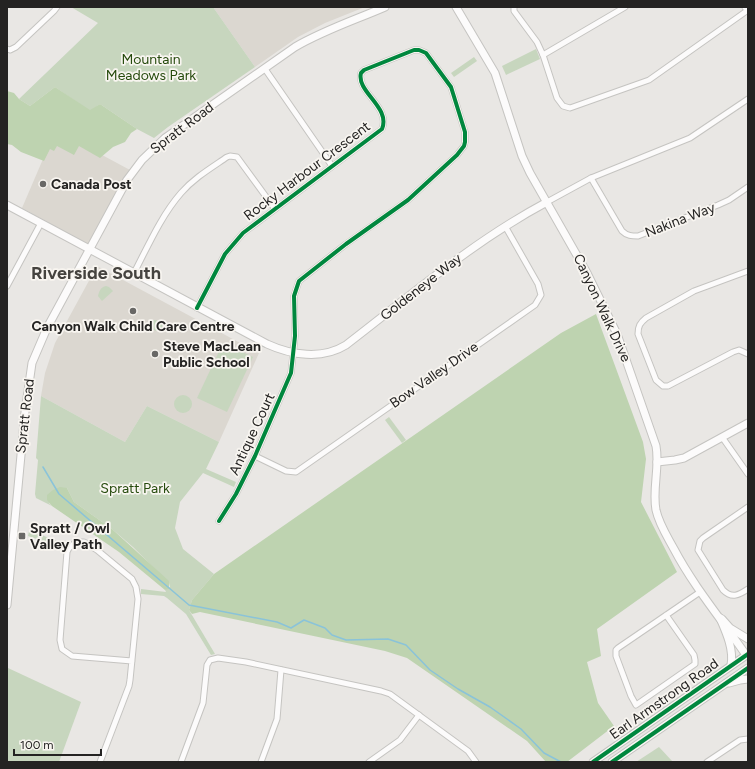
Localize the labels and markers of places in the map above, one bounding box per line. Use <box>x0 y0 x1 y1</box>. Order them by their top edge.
place label: Canada Post <box>51 176 132 193</box>
marker: Canada Post <box>38 179 48 189</box>
marker: Canyon Walk Child Care Centre <box>128 306 138 316</box>
place label: Canyon Walk Child Care Centre <box>31 318 235 335</box>
place label: Steve MacLean Public School <box>163 338 261 371</box>
marker: Steve MacLean Public School <box>150 349 160 359</box>
place label: Spratt / Owl Valley Path <box>30 520 110 553</box>
marker: Spratt / Owl Valley Path <box>17 531 27 541</box>

